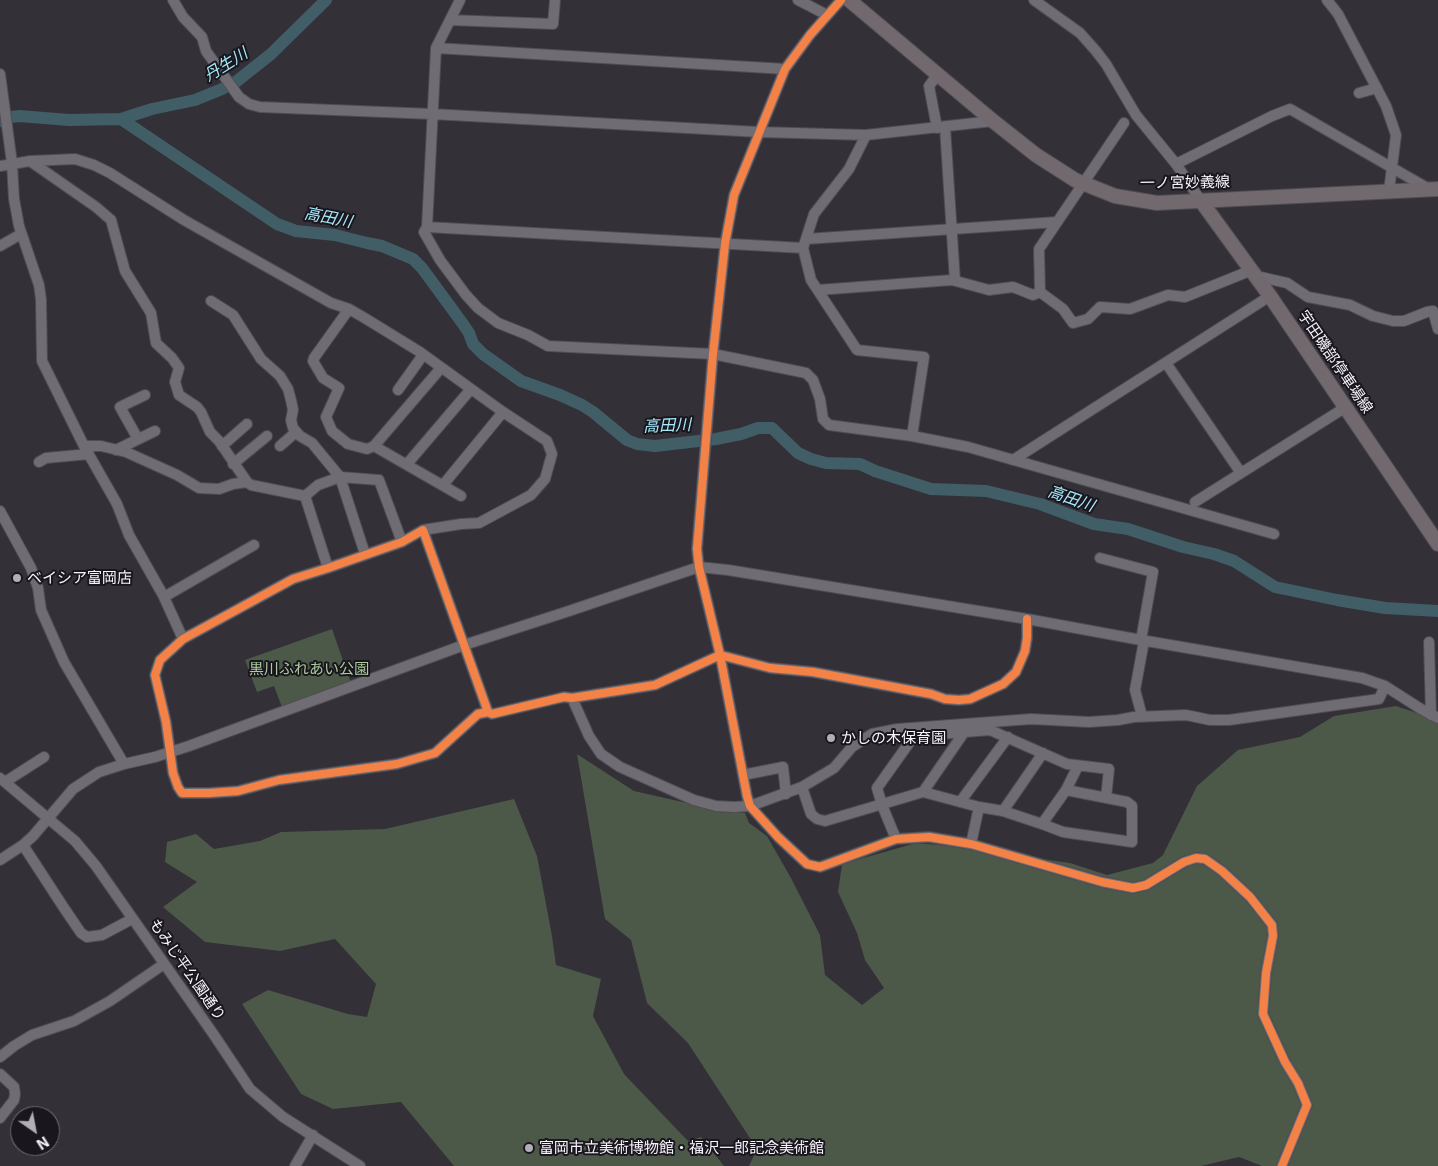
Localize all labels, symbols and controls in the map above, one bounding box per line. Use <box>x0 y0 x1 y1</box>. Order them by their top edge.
water label: 丹生川 <box>201 44 251 86</box>
street label: 一ノ宮妙義線 <box>1140 173 1230 193</box>
water label: 高田川 <box>303 204 353 232</box>
street label: 宇田磯部停車場線 <box>1294 307 1376 417</box>
water label: 高田川 <box>643 416 691 436</box>
water label: 高田川 <box>1045 482 1097 516</box>
place label: ベイシア富岡店 <box>27 569 132 587</box>
marker: ベイシア富岡店 <box>11 572 23 584</box>
park label: 黒川ふれあい公園 <box>249 660 369 678</box>
place label: かしの木保育園 <box>841 729 946 747</box>
marker: かしの木保育園 <box>825 732 837 744</box>
street label: もみじ平公園通り <box>145 916 229 1024</box>
north arrow <box>10 1106 60 1156</box>
text: N <box>34 1133 52 1153</box>
place label: 富岡市立美術博物館・福沢一郎記念美術館 <box>539 1139 824 1157</box>
marker: 富岡市立美術博物館・福沢一郎記念美術館 <box>523 1142 535 1154</box>

